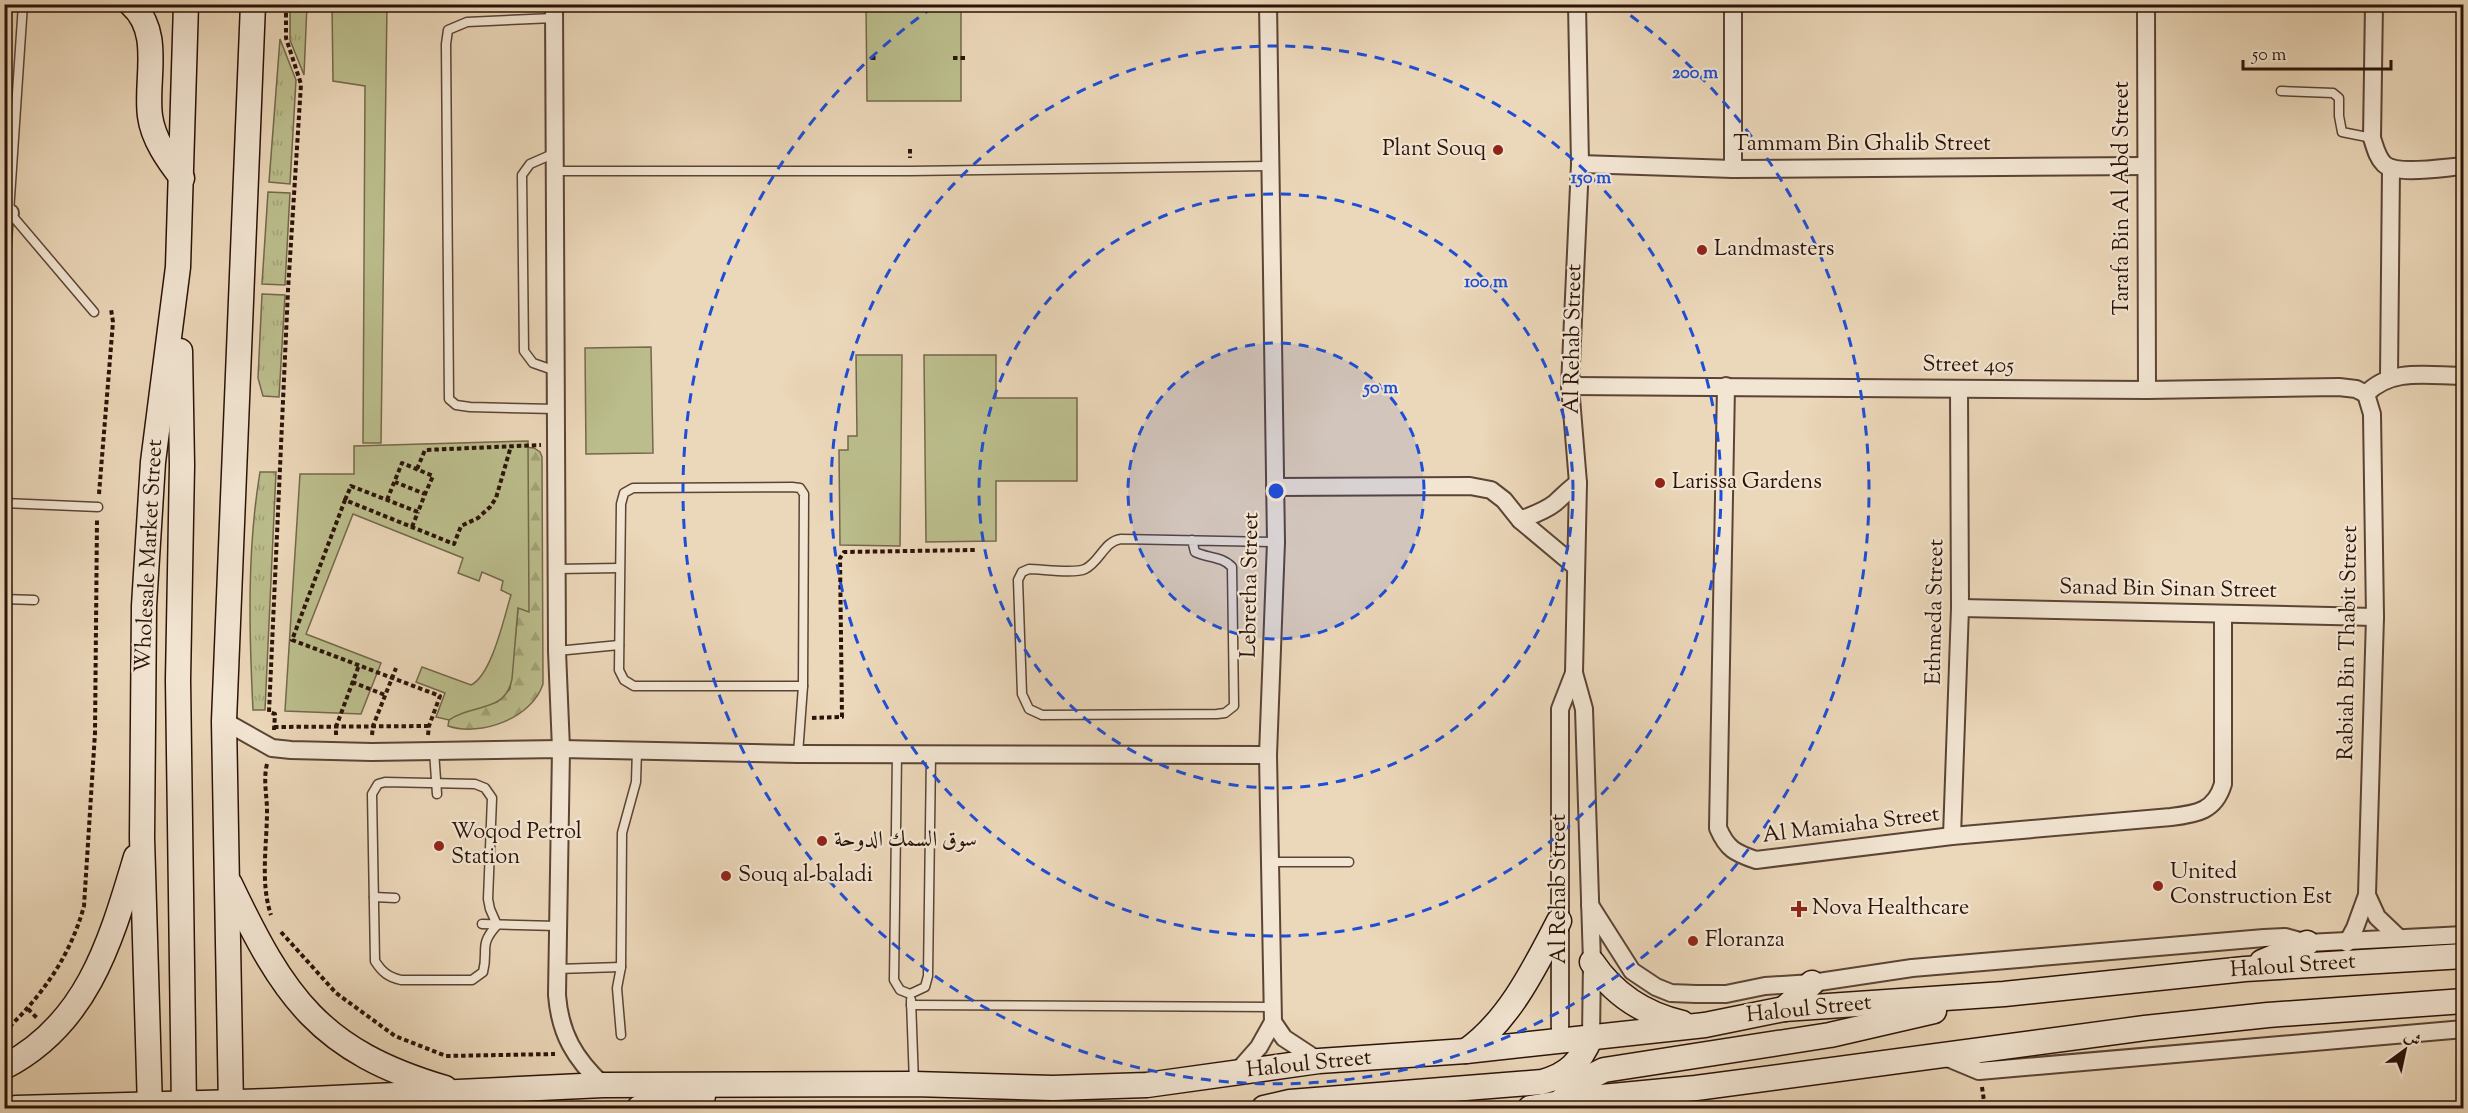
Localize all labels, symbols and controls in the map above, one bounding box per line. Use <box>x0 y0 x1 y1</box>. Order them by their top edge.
scale bar <box>2243 33 2392 71</box>
text: 50 m <box>2251 43 2287 69</box>
text: 200 m <box>1672 61 1718 87</box>
street label: Tarafa Bin Al Abd Street <box>2107 80 2139 315</box>
street label: Tammam Bin Ghalib Street <box>1733 129 1991 161</box>
place label: Plant Souq <box>1382 134 1487 166</box>
marker: Plant Souq <box>1491 143 1505 157</box>
text: 150 m <box>1571 166 1611 192</box>
place label: Landmasters <box>1714 234 1834 266</box>
marker: Landmasters <box>1695 243 1709 257</box>
street label: Al Rehab Street <box>1557 263 1591 414</box>
text: 100 m <box>1464 270 1508 296</box>
street label: Street 405 <box>1922 349 2015 383</box>
text: 50 m <box>1362 376 1398 402</box>
street label: Wholesale Market Street <box>128 438 172 674</box>
place label: Larissa Gardens <box>1672 467 1822 499</box>
marker: Larissa Gardens <box>1653 476 1667 490</box>
centre of rings <box>1266 481 1286 501</box>
street label: Lebretha Street <box>1234 511 1268 658</box>
street label: Rabiah Bin Thabit Street <box>2331 525 2367 761</box>
street label: Ethmeda Street <box>1919 538 1953 685</box>
street label: Sanad Bin Sinan Street <box>2059 572 2278 608</box>
street label: Al Mamiaha Street <box>1761 799 1942 853</box>
street label: Al Rehab Street <box>1544 813 1576 964</box>
place label: Woqod Petrol Station <box>451 817 582 874</box>
place label: سوق السمك الدوحة <box>834 825 977 857</box>
marker: سوق السمك الدوحة <box>815 834 829 848</box>
marker: Woqod Petrol Station <box>432 839 446 853</box>
place label: United Construction Est <box>2170 857 2332 914</box>
place label: Souq al-baladi <box>738 860 873 892</box>
marker: Souq al-baladi <box>719 869 733 883</box>
marker: United Construction Est <box>2151 879 2165 893</box>
place label: Nova Healthcare <box>1812 893 1969 925</box>
marker: Nova Healthcare <box>1790 900 1808 918</box>
place label: Floranza <box>1705 925 1785 957</box>
marker: Floranza <box>1686 934 1700 948</box>
street label: Haloul Street <box>2229 947 2357 987</box>
street label: Haloul Street <box>1745 987 1874 1032</box>
north arrow <box>2375 1020 2435 1080</box>
text: ش <box>2399 1026 2425 1053</box>
street label: Haloul Street <box>1245 1042 1374 1087</box>

